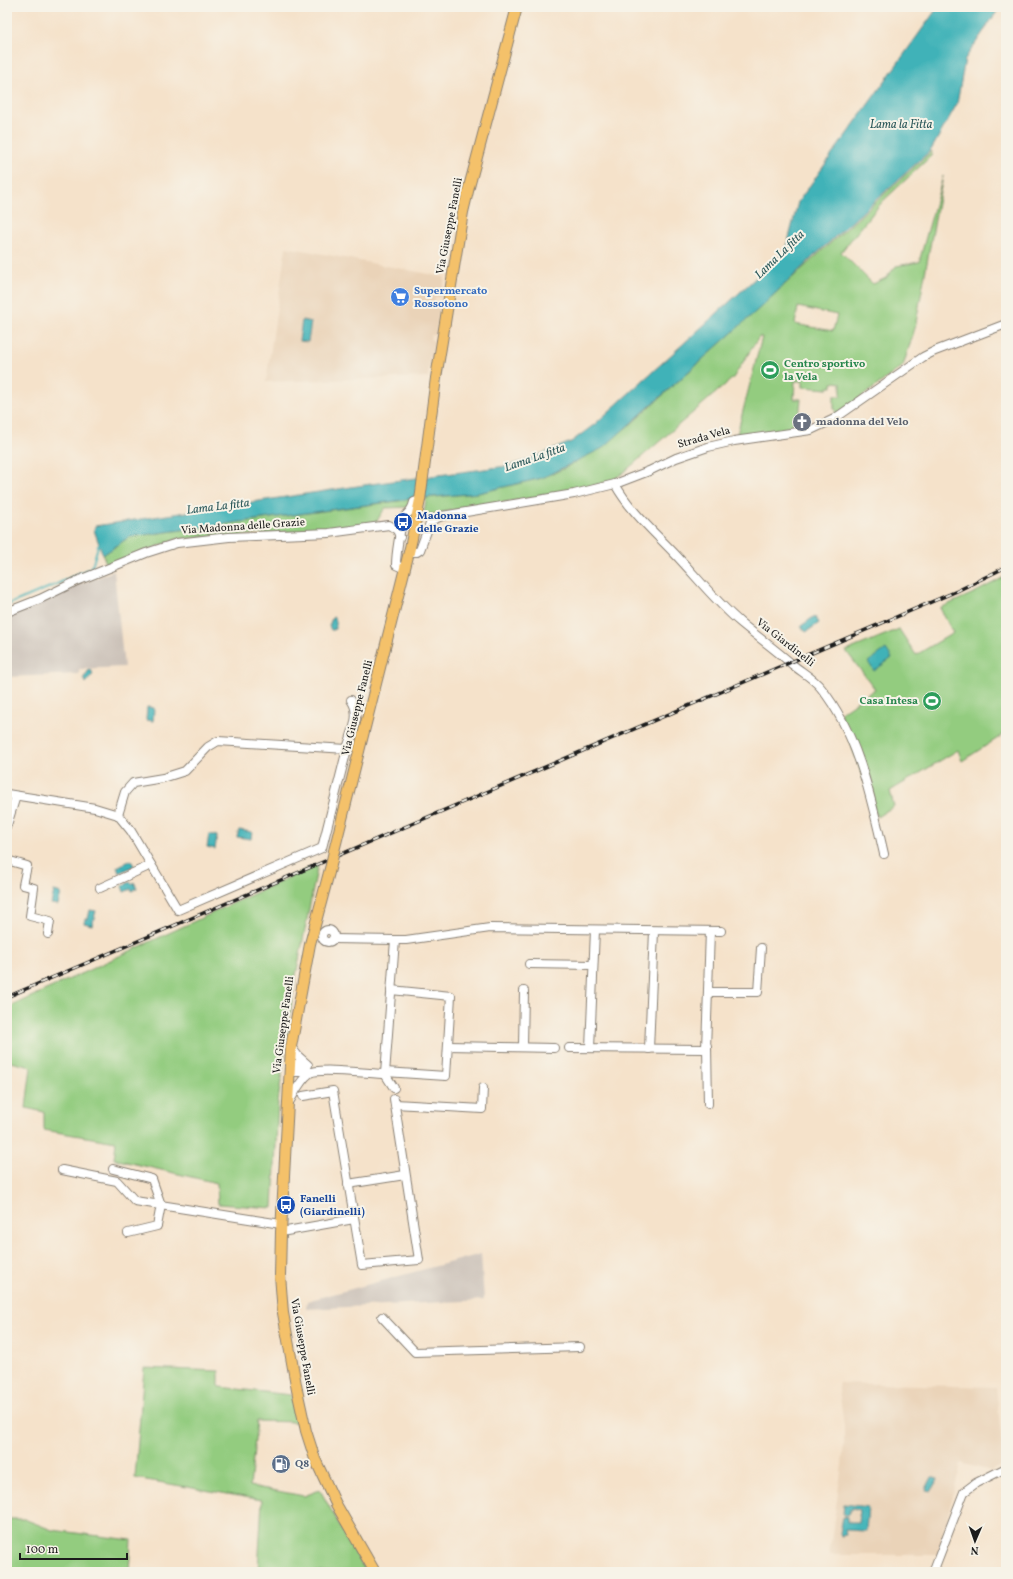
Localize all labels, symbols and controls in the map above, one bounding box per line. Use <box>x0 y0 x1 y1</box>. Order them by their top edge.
water label: Lama la Fitta <box>870 117 933 133</box>
street label: Via Giuseppe Fanelli <box>433 176 467 276</box>
water label: Lama La fitta <box>752 227 809 283</box>
place label: Supermercato Rossotono <box>414 284 487 312</box>
supermarket icon: Supermercato Rossotono <box>389 286 411 308</box>
place label: Centro sportivo la Vela <box>784 357 865 385</box>
sports icon: Centro sportivo la Vela <box>759 359 781 381</box>
church icon: madonna del Velo <box>791 411 813 433</box>
place label: madonna del Velo <box>816 415 908 430</box>
street label: Strada Vela <box>676 423 733 453</box>
water label: Lama La fitta <box>502 440 568 476</box>
water label: Lama La fitta <box>186 495 251 519</box>
place label: Madonna delle Grazie <box>417 509 479 537</box>
bus stop icon: Madonna delle Grazie <box>392 511 414 533</box>
street label: Via Madonna delle Grazie <box>181 515 305 539</box>
street label: Via Giardinelli <box>753 615 817 671</box>
street label: Via Giuseppe Fanelli <box>339 659 377 757</box>
sports icon: Casa Intesa <box>921 690 943 712</box>
place label: Casa Intesa <box>859 694 918 709</box>
street label: Via Giuseppe Fanelli <box>270 975 298 1075</box>
place label: Fanelli (Giardinelli) <box>300 1192 365 1220</box>
bus stop icon: Fanelli (Giardinelli) <box>275 1194 297 1216</box>
street label: Via Giuseppe Fanelli <box>286 1297 318 1397</box>
fuel station icon: Q8 <box>270 1453 292 1475</box>
place label: Q8 <box>295 1457 309 1472</box>
north arrow <box>955 1521 995 1561</box>
scale bar <box>20 1535 127 1561</box>
text: 100 m <box>26 1542 59 1558</box>
text: N <box>970 1542 979 1557</box>

